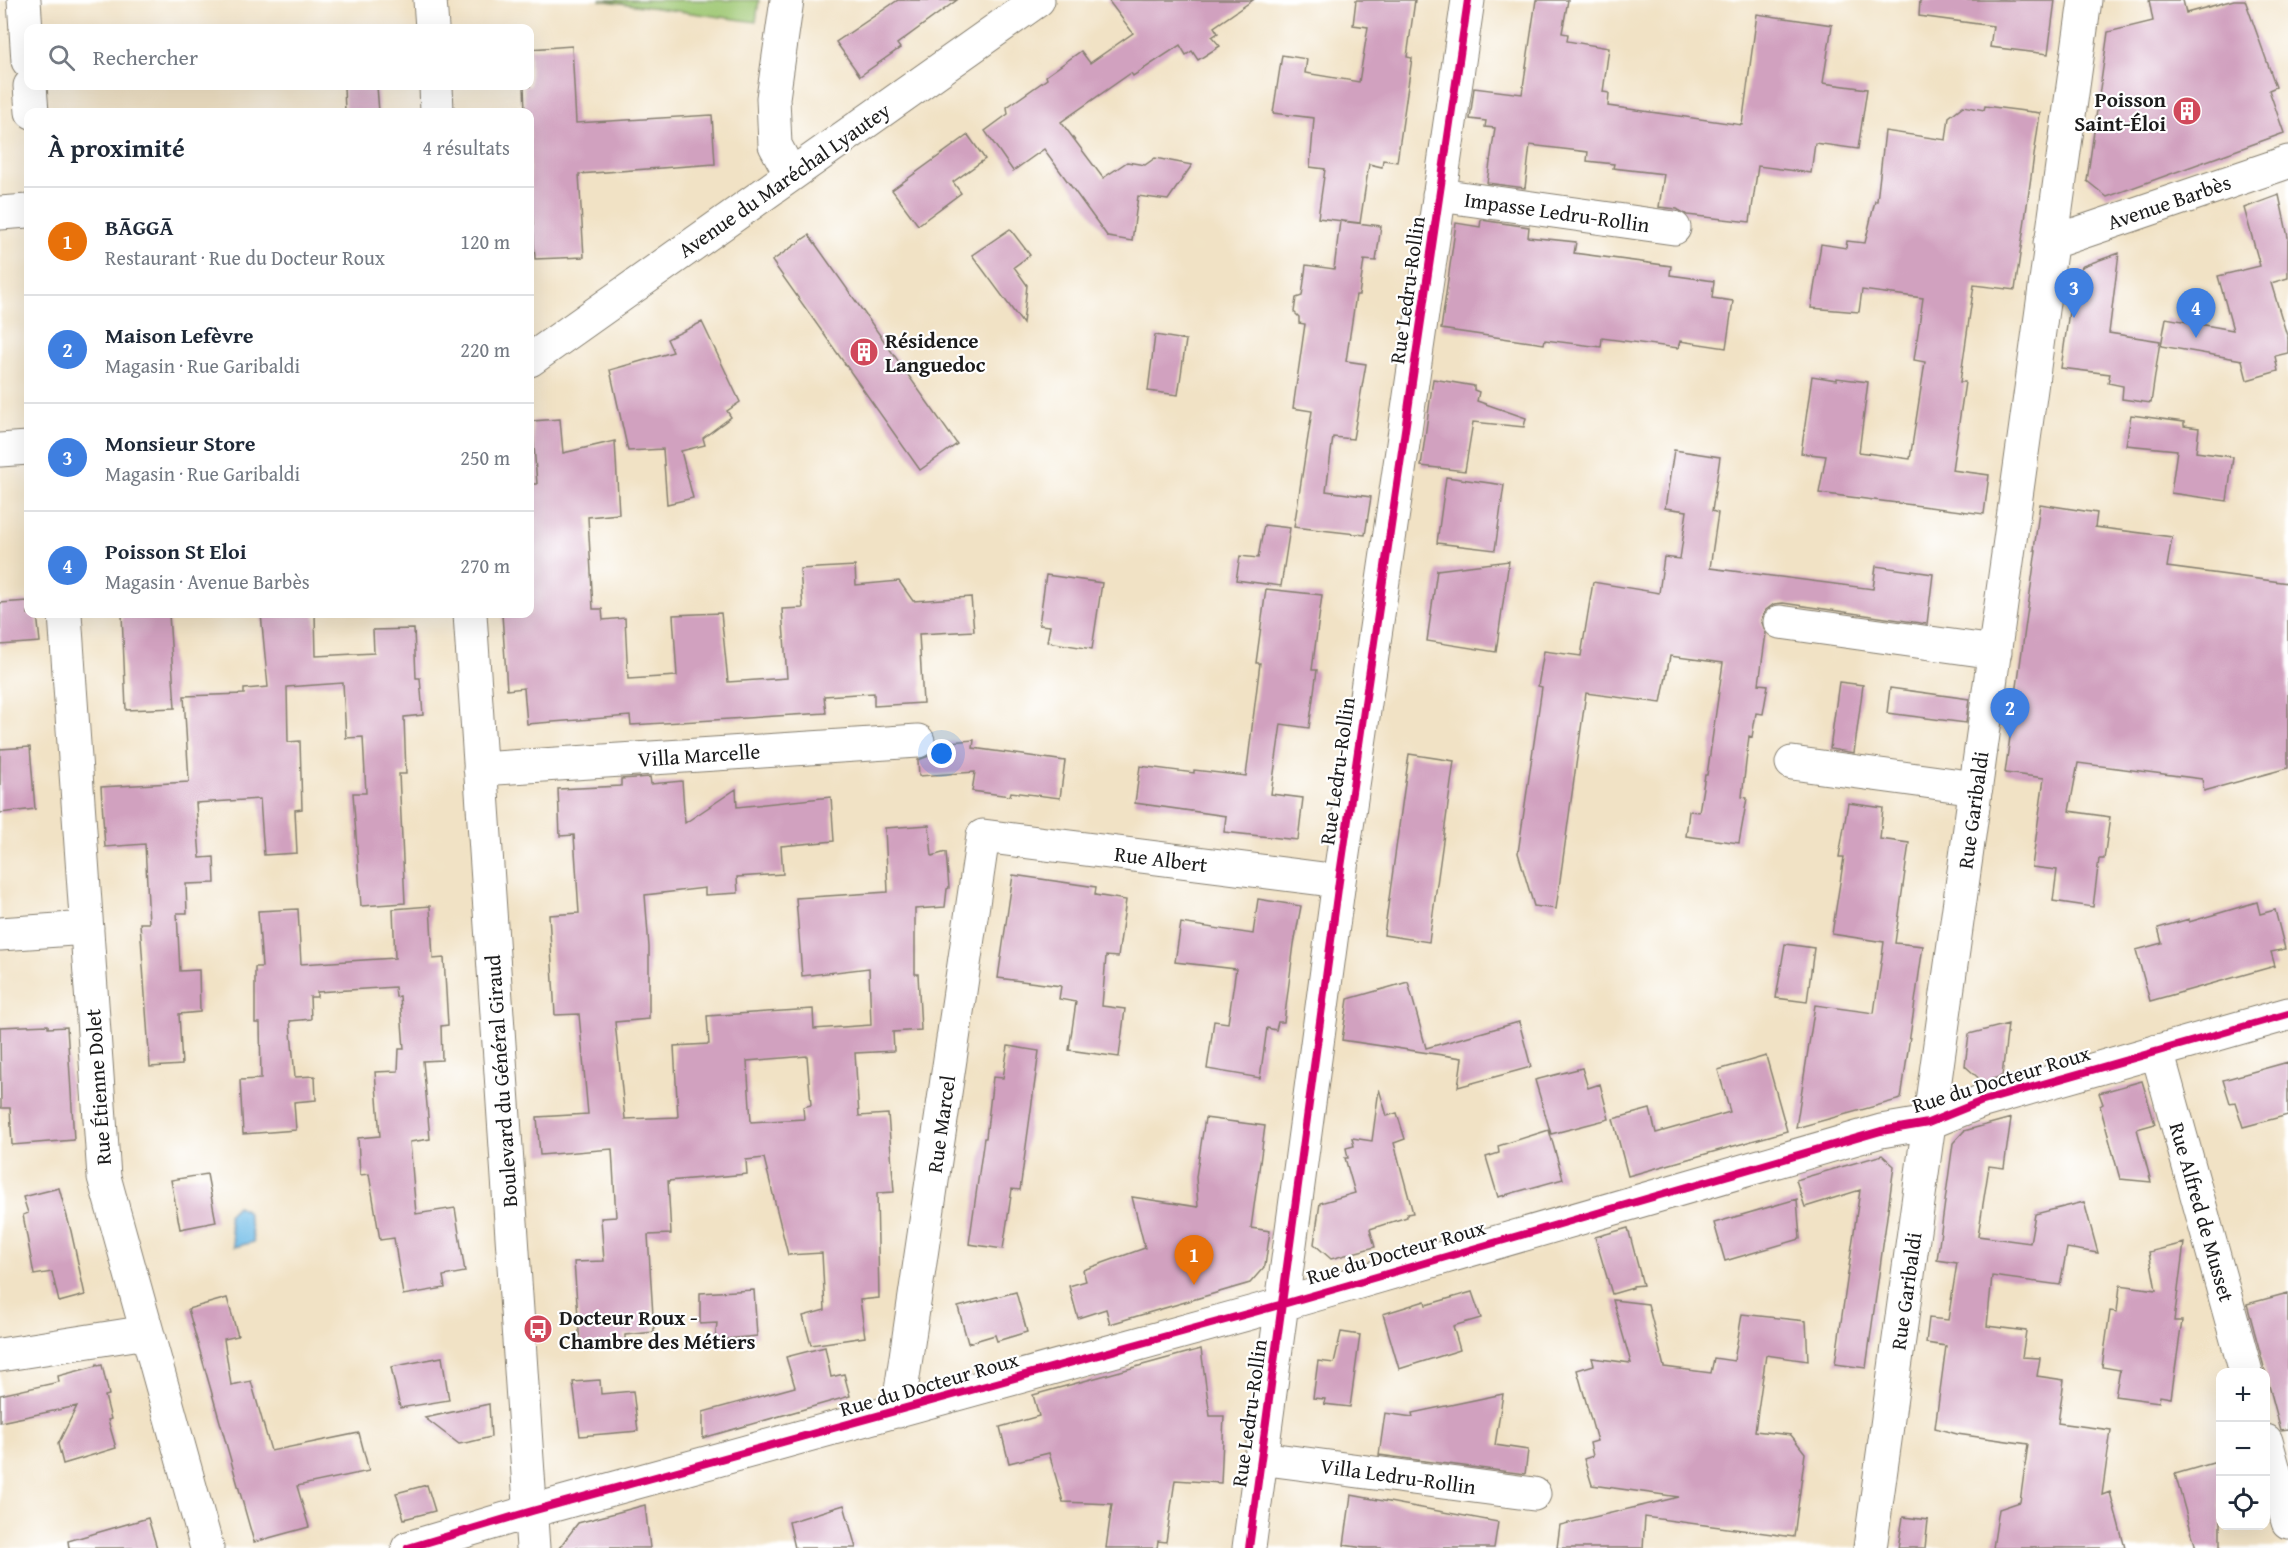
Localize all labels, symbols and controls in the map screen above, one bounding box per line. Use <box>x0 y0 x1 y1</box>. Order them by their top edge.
search box <box>24 24 534 90</box>
icon: search <box>45 41 78 74</box>
text: Rechercher <box>93 41 198 73</box>
place label: Poisson Saint-Éloi <box>2074 84 2167 139</box>
street label: Avenue du Maréchal Lyautey <box>672 95 897 265</box>
building icon: Poisson Saint-Éloi <box>2171 95 2203 127</box>
text: À proximité <box>48 128 185 167</box>
text: 4 résultats <box>422 133 510 162</box>
street label: Avenue Barbès <box>2103 166 2235 238</box>
street label: Impasse Ledru-Rollin <box>1462 184 1652 240</box>
text: BĀGGĀ <box>105 211 173 243</box>
street label: Rue Ledru-Rollin <box>1381 214 1433 366</box>
text: 1 <box>62 227 73 256</box>
text: 120 m <box>460 227 510 256</box>
text: Restaurant · Rue du Docteur Roux <box>105 243 385 272</box>
pin: 3 <box>2054 268 2094 318</box>
pin: 4 <box>2176 288 2216 338</box>
text: Maison Lefèvre <box>105 319 254 351</box>
place label: Résidence Languedoc <box>885 325 986 380</box>
text: 2 <box>62 335 73 364</box>
text: 220 m <box>460 335 510 364</box>
building icon: Résidence Languedoc <box>848 336 880 368</box>
text: Magasin · Rue Garibaldi <box>105 351 300 380</box>
text: Monsieur Store <box>105 427 255 459</box>
text: 3 <box>62 443 73 472</box>
text: 250 m <box>460 443 510 472</box>
text: Magasin · Rue Garibaldi <box>105 459 300 488</box>
text: Poisson St Eloi <box>105 535 247 567</box>
text: 4 <box>62 551 73 580</box>
text: 270 m <box>460 551 510 580</box>
text: Magasin · Avenue Barbès <box>105 567 310 596</box>
pin: 2 <box>1990 688 2030 738</box>
street label: Rue Ledru-Rollin <box>1311 695 1363 847</box>
street label: Villa Marcelle <box>637 735 761 775</box>
your location <box>927 739 956 768</box>
street label: Rue Garibaldi <box>1949 749 1997 871</box>
street label: Rue Albert <box>1113 838 1210 880</box>
street label: Boulevard du Général Giraud <box>477 953 525 1208</box>
street label: Rue Étienne Dolet <box>77 1007 119 1166</box>
street label: Rue du Docteur Roux <box>1908 1037 2094 1121</box>
street label: Rue Marcel <box>919 1073 963 1175</box>
street label: Rue Alfred de Musset <box>2162 1119 2243 1306</box>
street label: Rue du Docteur Roux <box>1303 1212 1489 1292</box>
street label: Rue Garibaldi <box>1882 1230 1930 1352</box>
pin: 1 <box>1174 1236 1214 1285</box>
place label: Docteur Roux - Chambre des Métiers <box>559 1302 756 1357</box>
bus stop icon: Docteur Roux - Chambre des Métiers <box>522 1313 554 1345</box>
street label: Rue Ledru-Rollin <box>1223 1337 1275 1489</box>
street label: Rue du Docteur Roux <box>836 1344 1022 1424</box>
map controls <box>2216 1368 2270 1530</box>
button: + <box>2216 1368 2270 1422</box>
button: − <box>2216 1422 2270 1476</box>
street label: Villa Ledru-Rollin <box>1318 1450 1478 1502</box>
button: locate <box>2216 1476 2270 1530</box>

